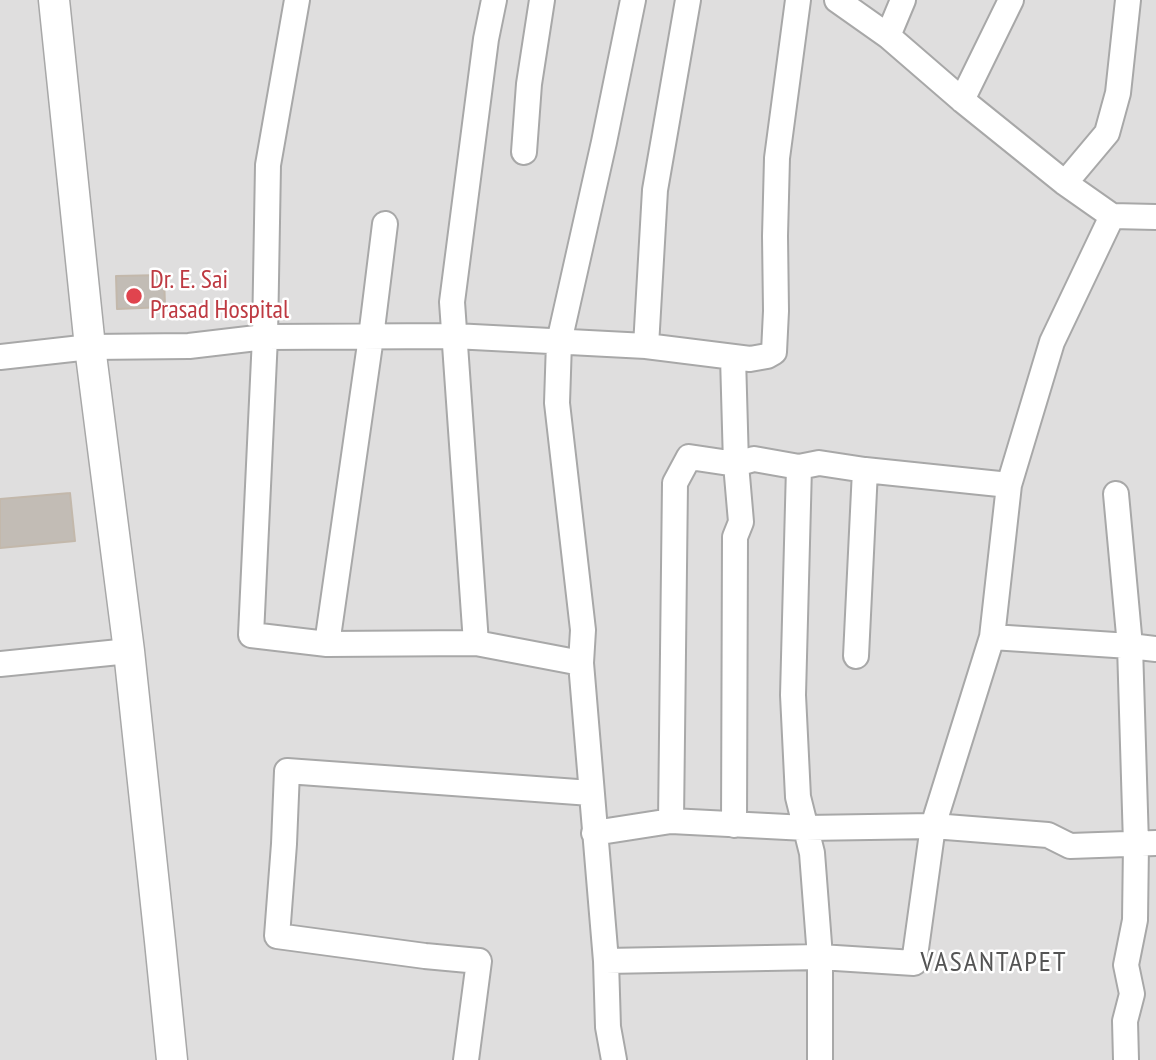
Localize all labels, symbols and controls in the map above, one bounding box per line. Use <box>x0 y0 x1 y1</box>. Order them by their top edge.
place label: Dr. E. Sai Prasad Hospital <box>150 265 289 326</box>
marker: Dr. E. Sai Prasad Hospital <box>124 286 144 306</box>
district label: VASANTAPET <box>922 946 1066 980</box>

